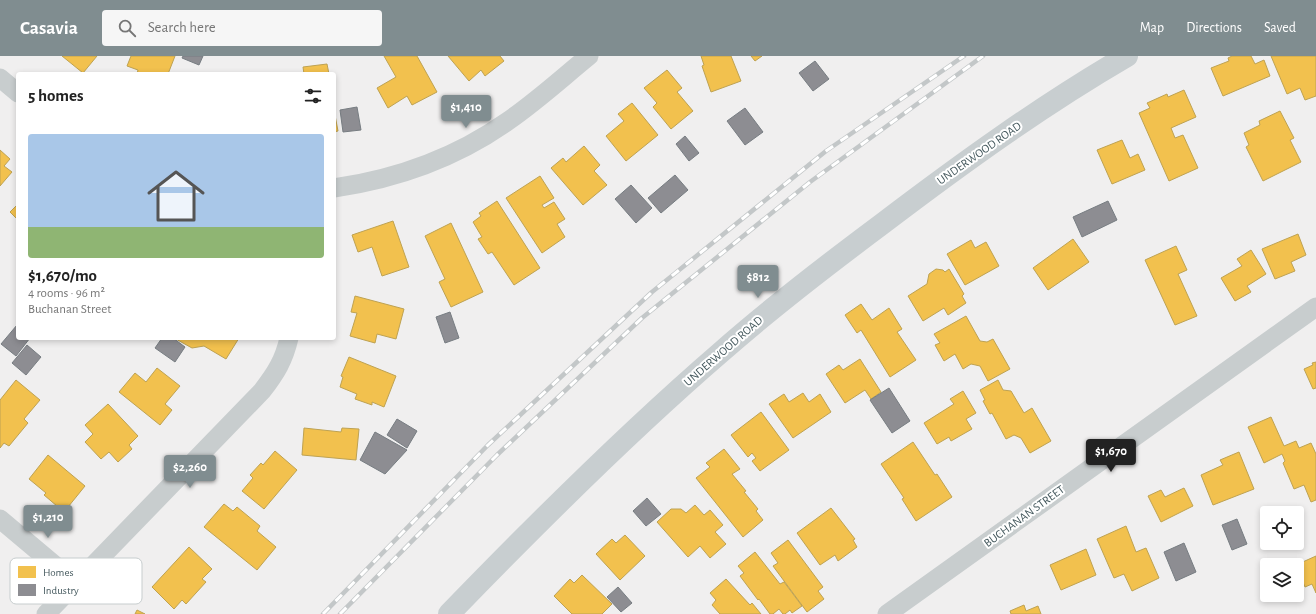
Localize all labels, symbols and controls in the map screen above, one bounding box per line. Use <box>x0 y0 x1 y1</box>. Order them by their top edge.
search box <box>102 10 382 46</box>
icon: search <box>116 17 138 39</box>
text: Casavia <box>20 19 78 38</box>
text: Search here <box>148 20 216 35</box>
text: Map <box>1140 21 1164 35</box>
text: Directions <box>1186 21 1242 35</box>
text: Saved <box>1264 21 1296 35</box>
icon: filters <box>302 85 324 107</box>
text: 5 homes <box>28 87 84 104</box>
pin: $1,410 <box>433 95 499 129</box>
text: $1,410 <box>450 101 482 114</box>
street label: UNDERWOOD ROAD <box>935 119 1024 187</box>
icon: home <box>140 160 212 232</box>
pin: $812 <box>734 265 782 299</box>
text: $1,670/mo <box>28 267 97 284</box>
text: $812 <box>746 271 770 284</box>
text: 4 rooms · 96 m² <box>28 287 105 300</box>
text: Buchanan Street <box>28 303 111 316</box>
street label: UNDERWOOD ROAD <box>681 314 765 388</box>
pin: $1,670 <box>1078 439 1144 473</box>
text: $1,670 <box>1095 445 1127 458</box>
pin: $2,260 <box>157 455 223 489</box>
text: $2,260 <box>173 461 207 474</box>
street label: BUCHANAN STREET <box>982 483 1067 549</box>
pin: $1,210 <box>15 505 81 539</box>
map controls <box>1260 506 1304 602</box>
button: locate <box>1260 506 1304 550</box>
text: $1,210 <box>32 511 64 524</box>
legend <box>10 558 142 604</box>
button: layers <box>1260 558 1304 602</box>
text: Homes <box>43 567 74 578</box>
text: Industry <box>43 585 79 596</box>

